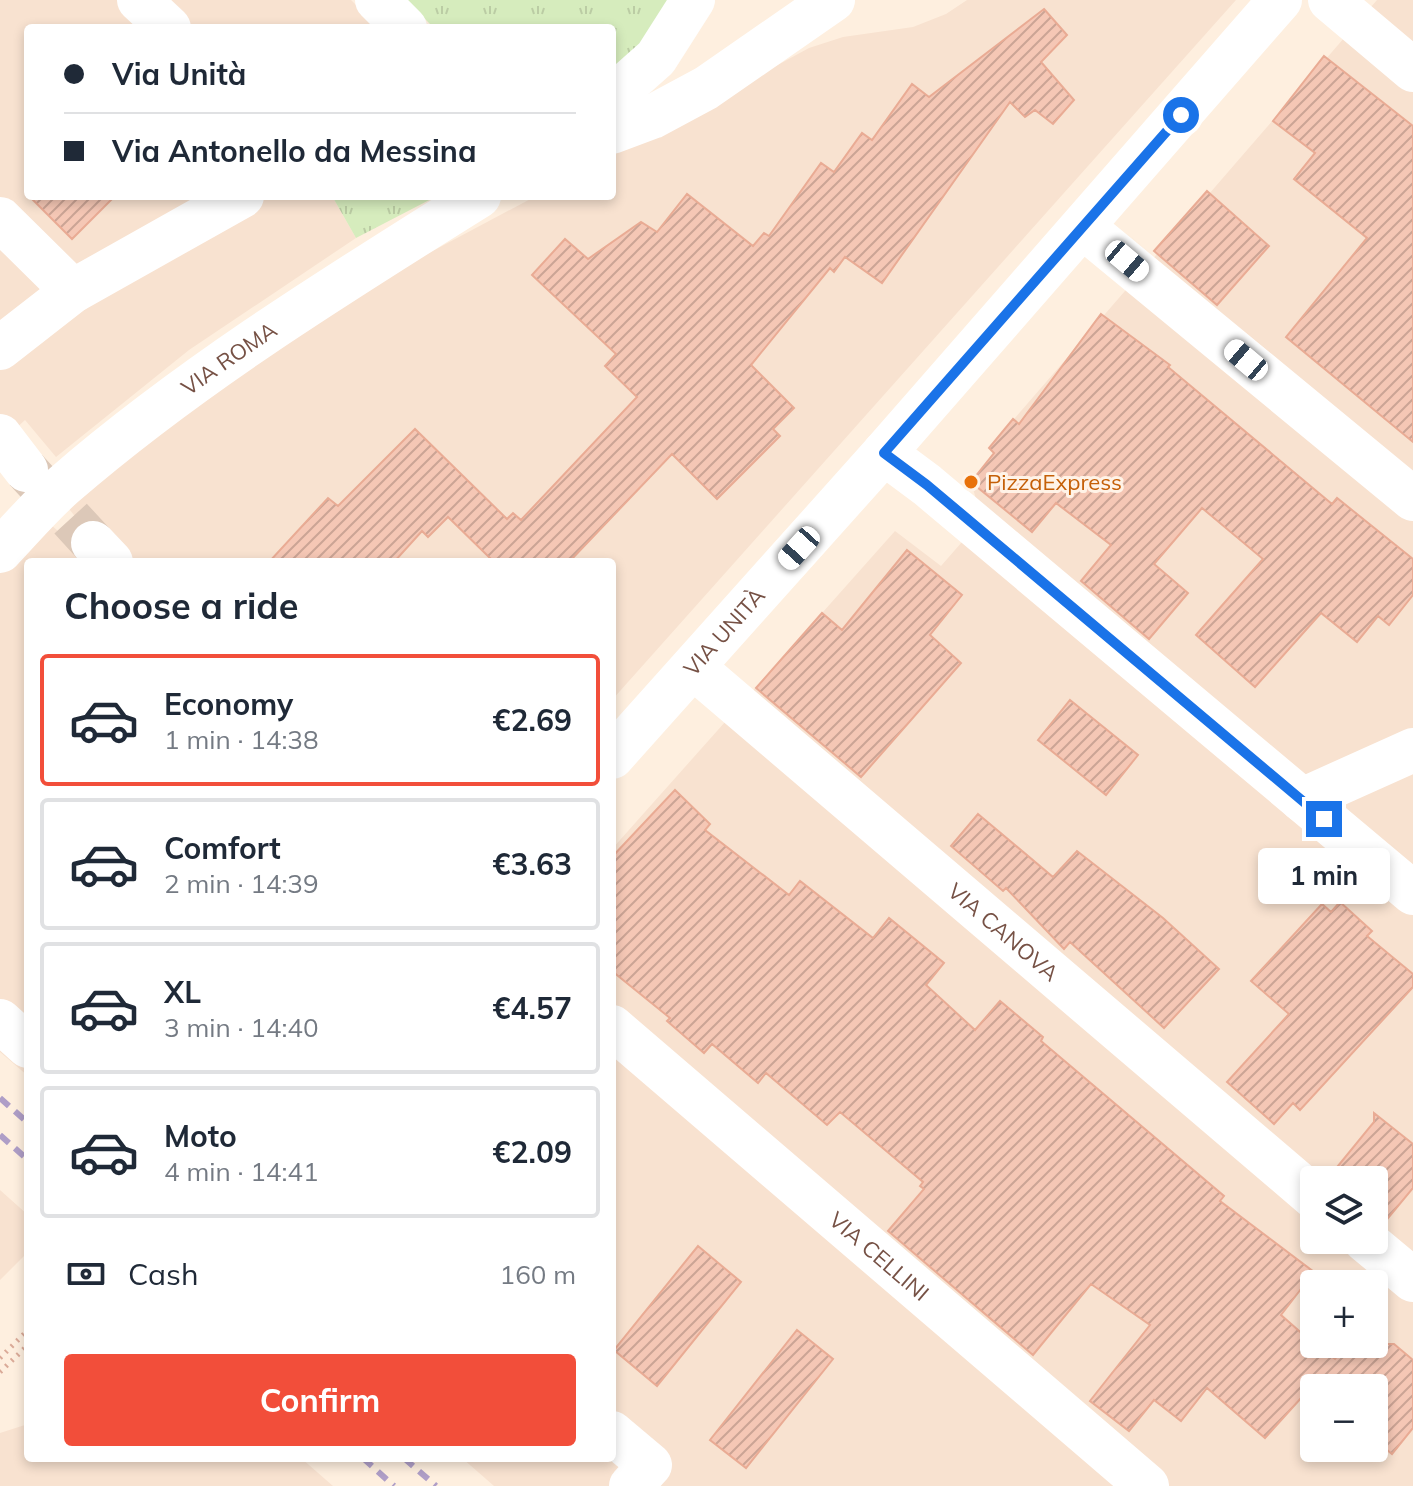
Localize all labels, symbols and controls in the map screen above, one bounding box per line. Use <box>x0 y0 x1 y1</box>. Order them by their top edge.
text: Via Unità <box>112 55 246 93</box>
route start <box>1163 97 1199 133</box>
text: Via Antonello da Messina <box>112 132 477 170</box>
car <box>1101 236 1153 286</box>
street label: VIA ROMA <box>176 315 282 401</box>
car <box>1220 335 1272 385</box>
place label: PizzaExpress <box>987 468 1122 496</box>
marker: PizzaExpress <box>962 473 980 491</box>
car <box>774 522 824 574</box>
street label: VIA UNITÀ <box>677 582 771 682</box>
text: Choose a ride <box>64 583 298 628</box>
icon: car <box>68 684 140 756</box>
text: Economy <box>164 685 293 723</box>
text: €2.69 <box>493 701 572 739</box>
text: 1 min · 14:38 <box>164 723 319 756</box>
route end <box>1306 801 1342 837</box>
icon: car <box>68 828 140 900</box>
text: Comfort <box>164 829 281 867</box>
text: €3.63 <box>493 845 572 883</box>
callout: 1 min <box>1258 847 1390 903</box>
text: 1 min <box>1290 859 1358 892</box>
text: 2 min · 14:39 <box>164 867 319 900</box>
street label: VIA CANOVA <box>942 877 1065 987</box>
icon: car <box>68 972 140 1044</box>
text: XL <box>164 973 201 1011</box>
text: €4.57 <box>493 989 572 1027</box>
text: 3 min · 14:40 <box>164 1011 319 1044</box>
icon: car <box>68 1116 140 1188</box>
text: Moto <box>164 1117 237 1155</box>
text: €2.09 <box>493 1133 572 1171</box>
text: 4 min · 14:41 <box>164 1155 319 1188</box>
map controls <box>1300 1166 1388 1462</box>
button: layers <box>1300 1166 1388 1254</box>
street label: VIA CELLINI <box>823 1206 935 1307</box>
icon: cash <box>64 1252 108 1296</box>
text: Cash <box>128 1255 199 1293</box>
text: 160 m <box>500 1258 576 1291</box>
button: + <box>1300 1270 1388 1358</box>
button: Confirm <box>64 1354 576 1446</box>
button: − <box>1300 1374 1388 1462</box>

